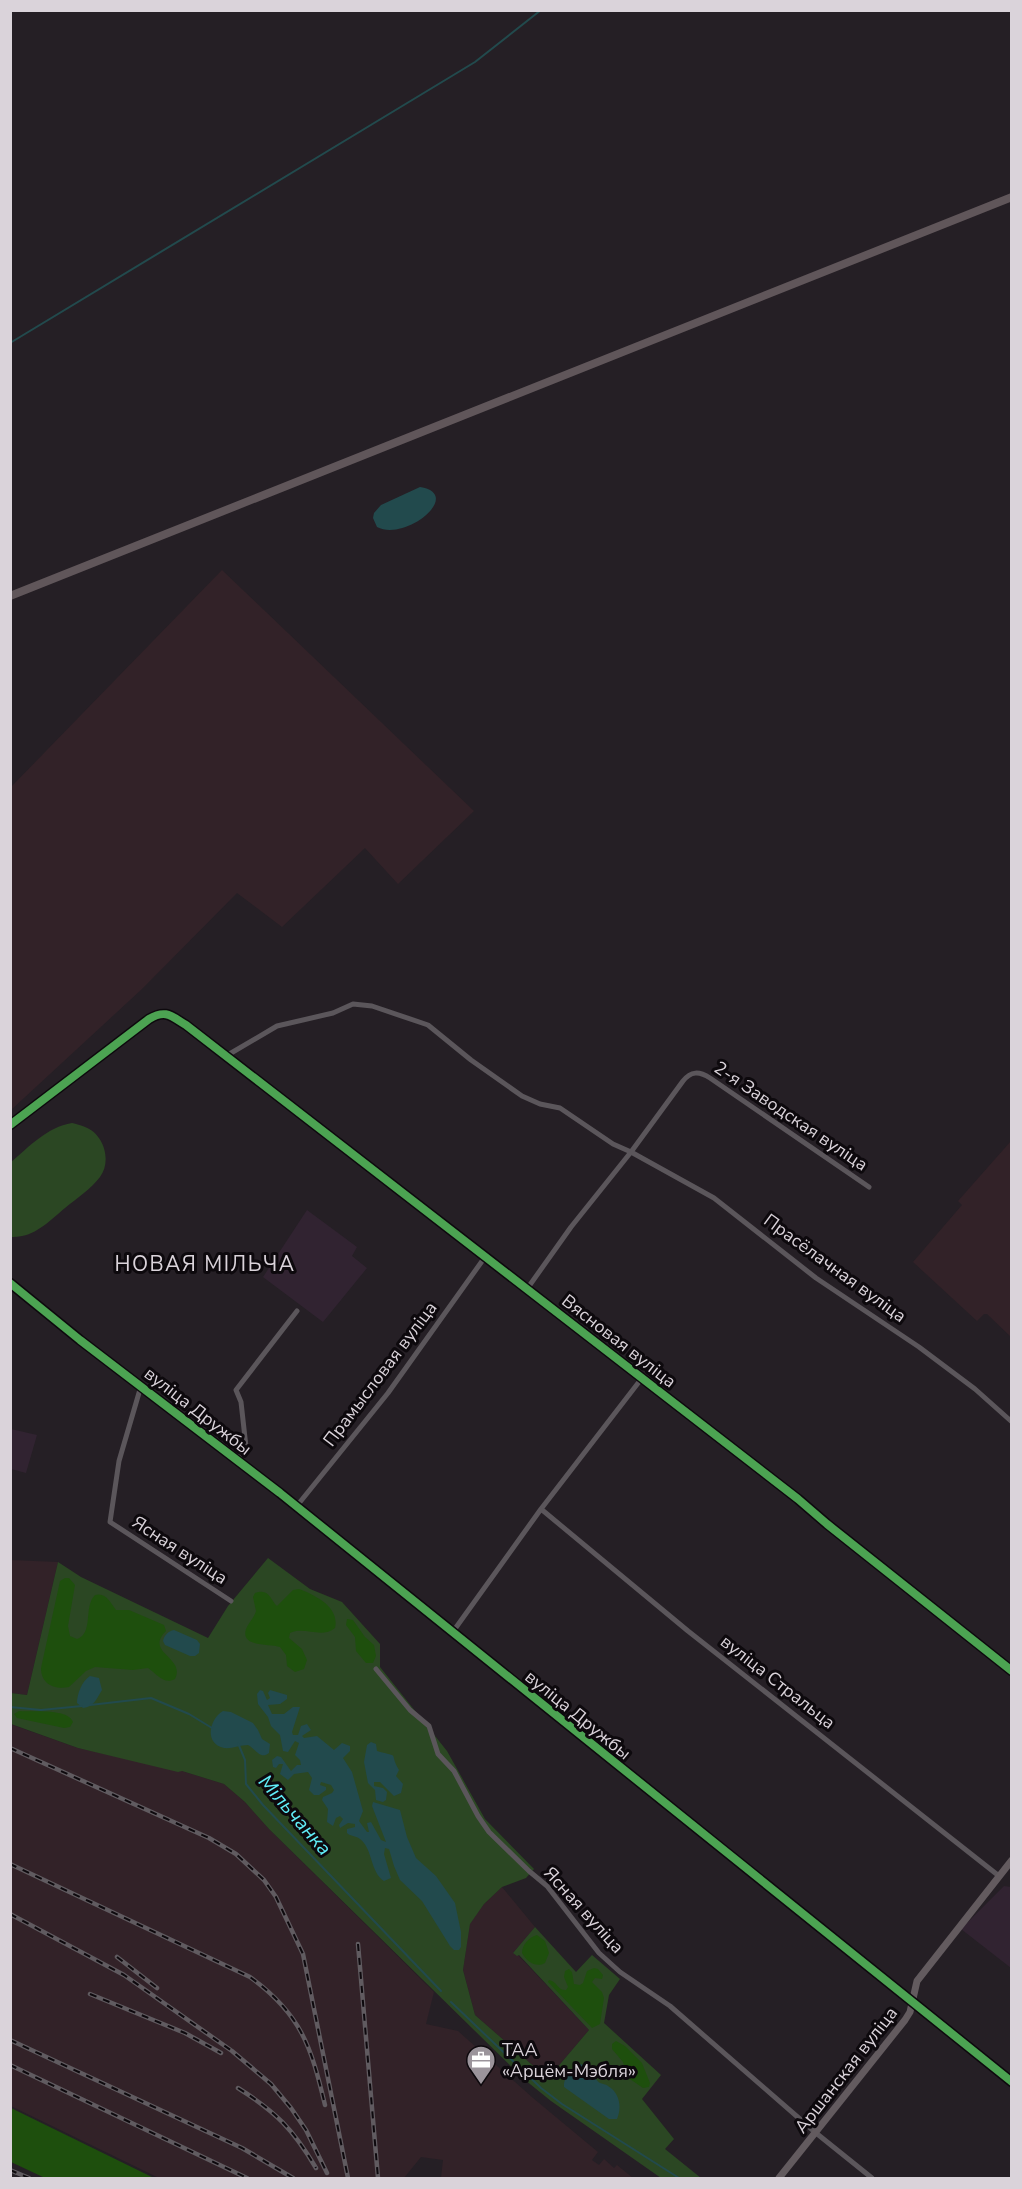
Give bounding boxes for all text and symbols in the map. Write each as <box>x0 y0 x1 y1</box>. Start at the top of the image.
street label: 2-я Заводская вуліца <box>709 1056 873 1176</box>
street label: Прасёлачная вуліца <box>759 1208 911 1328</box>
district label: НОВАЯ МІЛЬЧА <box>114 1250 296 1278</box>
street label: Вясновая вуліца <box>557 1289 681 1393</box>
street label: Прамысловая вуліца <box>318 1297 442 1451</box>
street label: вуліца Дружбы <box>139 1362 257 1460</box>
street label: Ясная вуліца <box>128 1510 232 1590</box>
street label: вуліца Стральца <box>716 1630 840 1734</box>
street label: вуліца Дружбы <box>520 1665 636 1765</box>
water label: Мільчанка <box>252 1769 338 1861</box>
street label: Ясная вуліца <box>539 1861 629 1959</box>
street label: Аршанская вуліца <box>789 2002 903 2138</box>
place label: ТАА «Арцём-Мэбля» <box>502 2038 636 2083</box>
office icon: ТАА «Арцём-Мэбля» <box>465 2044 497 2086</box>

